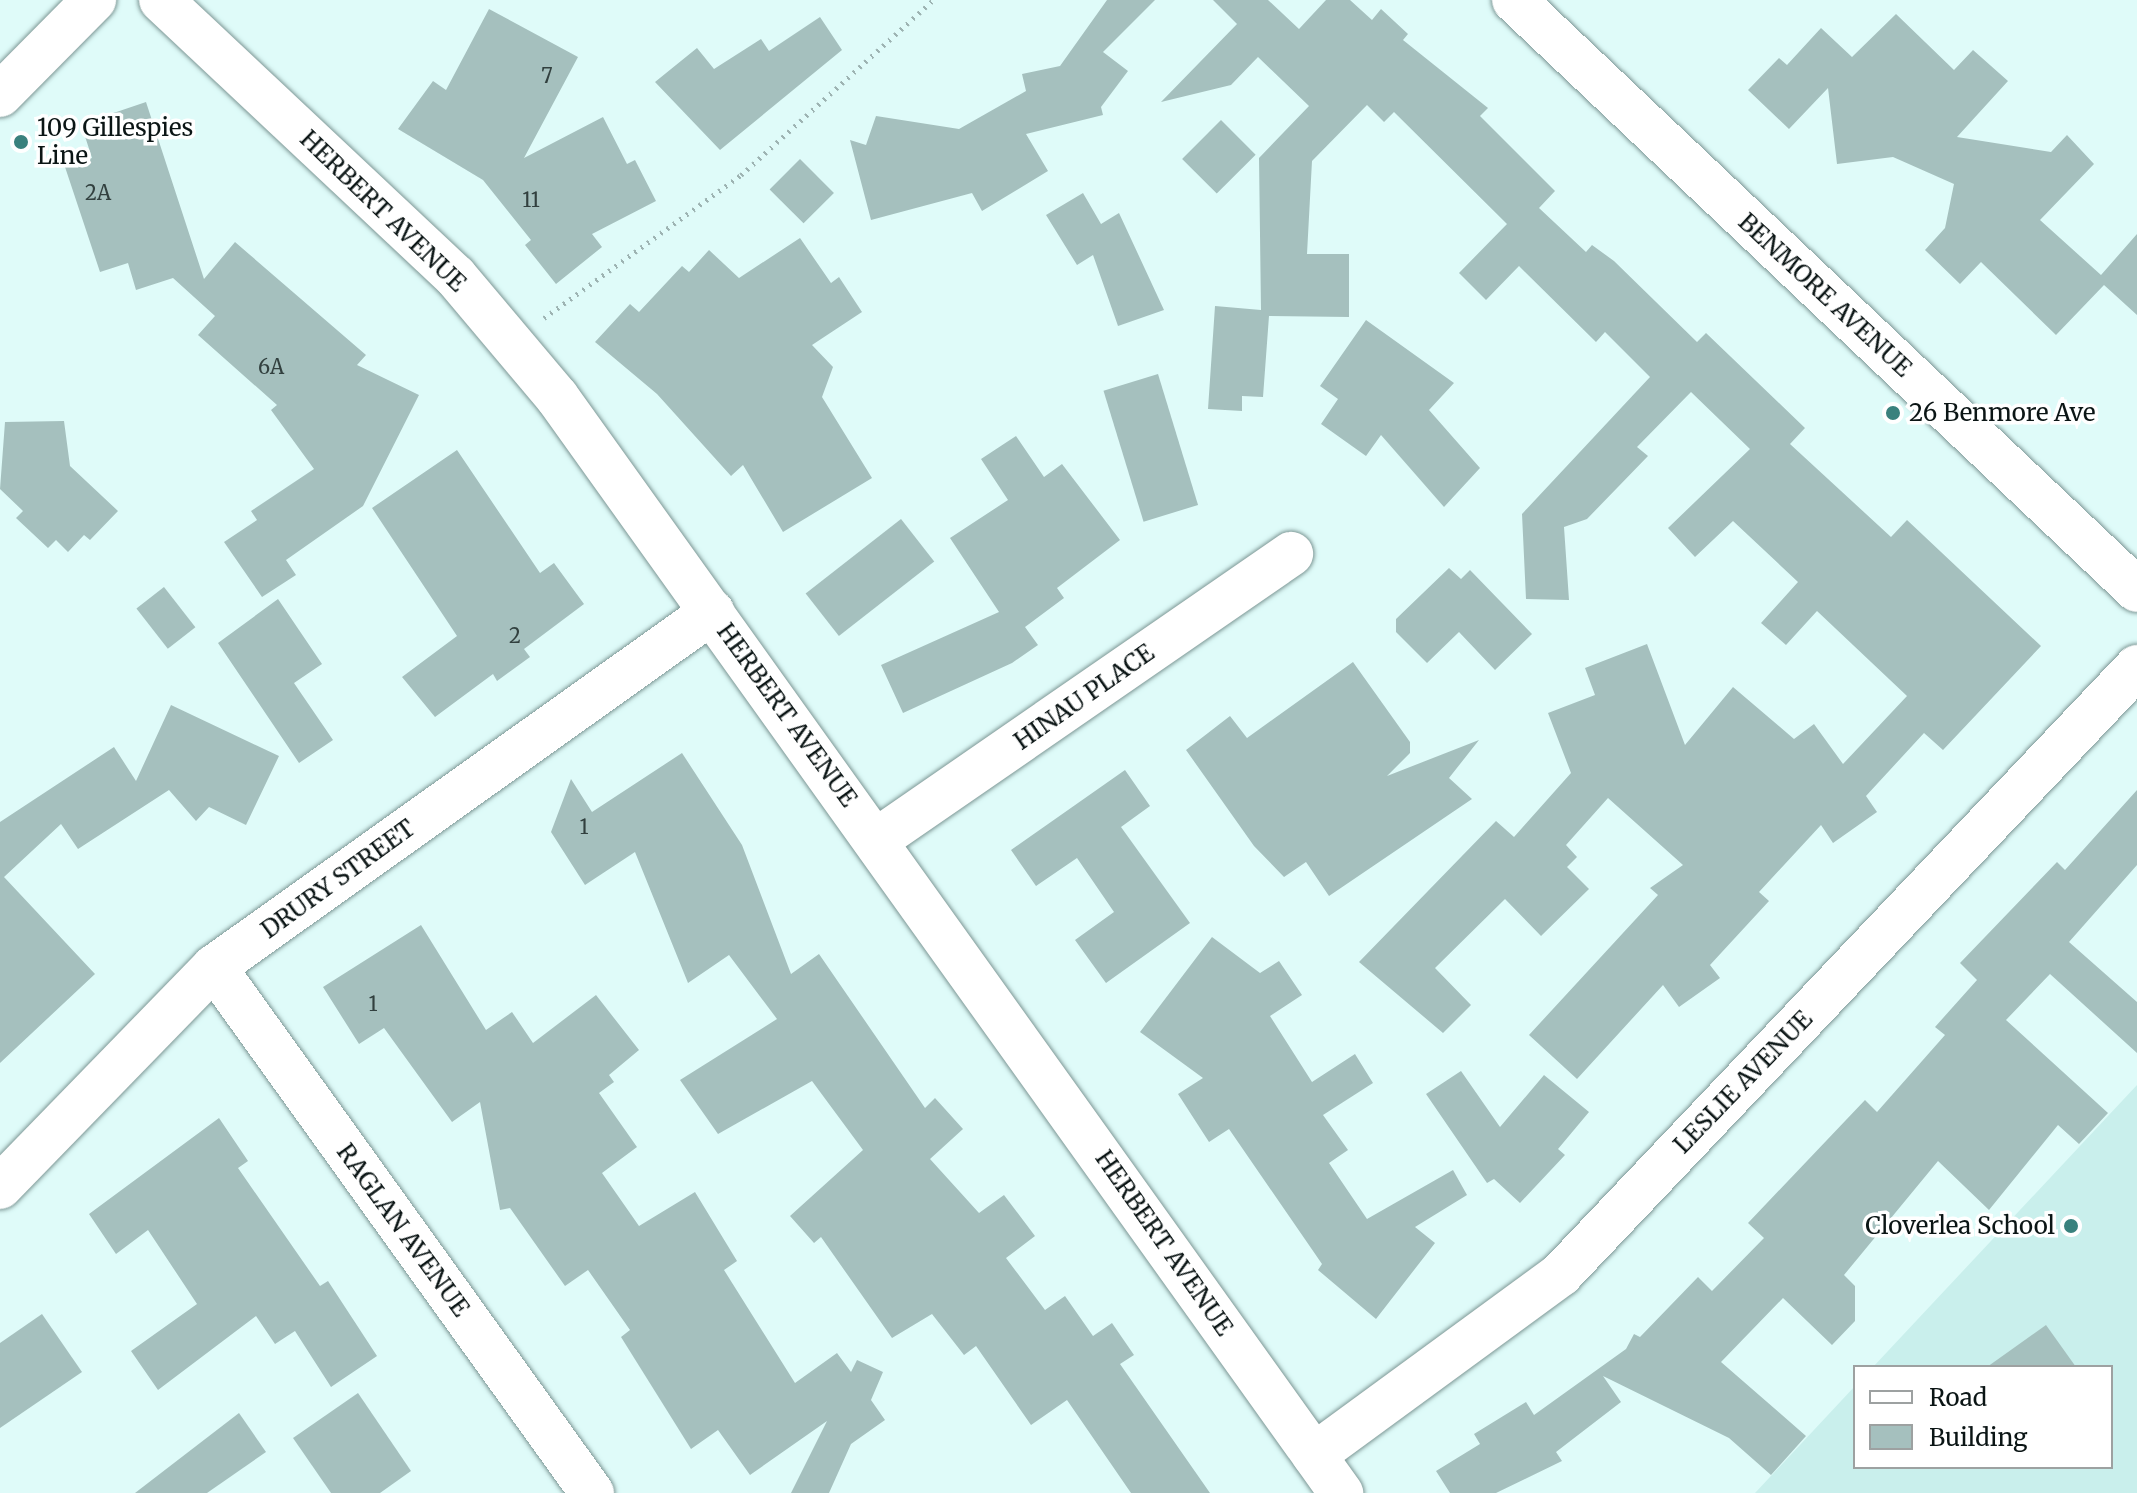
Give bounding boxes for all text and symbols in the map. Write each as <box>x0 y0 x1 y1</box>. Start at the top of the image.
house number: 7 <box>541 63 553 87</box>
place label: 109 Gillespies Line <box>37 114 193 170</box>
street label: HERBERT AVENUE <box>294 124 472 298</box>
marker: 109 Gillespies Line <box>12 133 30 151</box>
house number: 2A <box>85 180 111 204</box>
house number: 11 <box>522 187 540 211</box>
street label: BENMORE AVENUE <box>1733 207 1917 383</box>
house number: 6A <box>258 354 284 378</box>
place label: 26 Benmore Ave <box>1909 399 2095 427</box>
marker: 26 Benmore Ave <box>1884 404 1902 422</box>
street label: HERBERT AVENUE <box>711 618 863 812</box>
house number: 2 <box>509 623 521 647</box>
street label: HINAU PLACE <box>1009 638 1159 756</box>
street label: DRURY STREET <box>256 814 420 944</box>
house number: 1 <box>579 814 589 838</box>
house number: 1 <box>368 991 378 1015</box>
street label: LESLIE AVENUE <box>1668 1005 1818 1159</box>
street label: RAGLAN AVENUE <box>331 1138 475 1322</box>
street label: HERBERT AVENUE <box>1089 1145 1239 1341</box>
place label: Cloverlea School <box>1865 1212 2055 1240</box>
marker: Cloverlea School <box>2062 1217 2080 1235</box>
legend <box>1853 1365 2113 1469</box>
text: Road <box>1929 1382 1987 1413</box>
text: Building <box>1929 1422 2028 1453</box>

